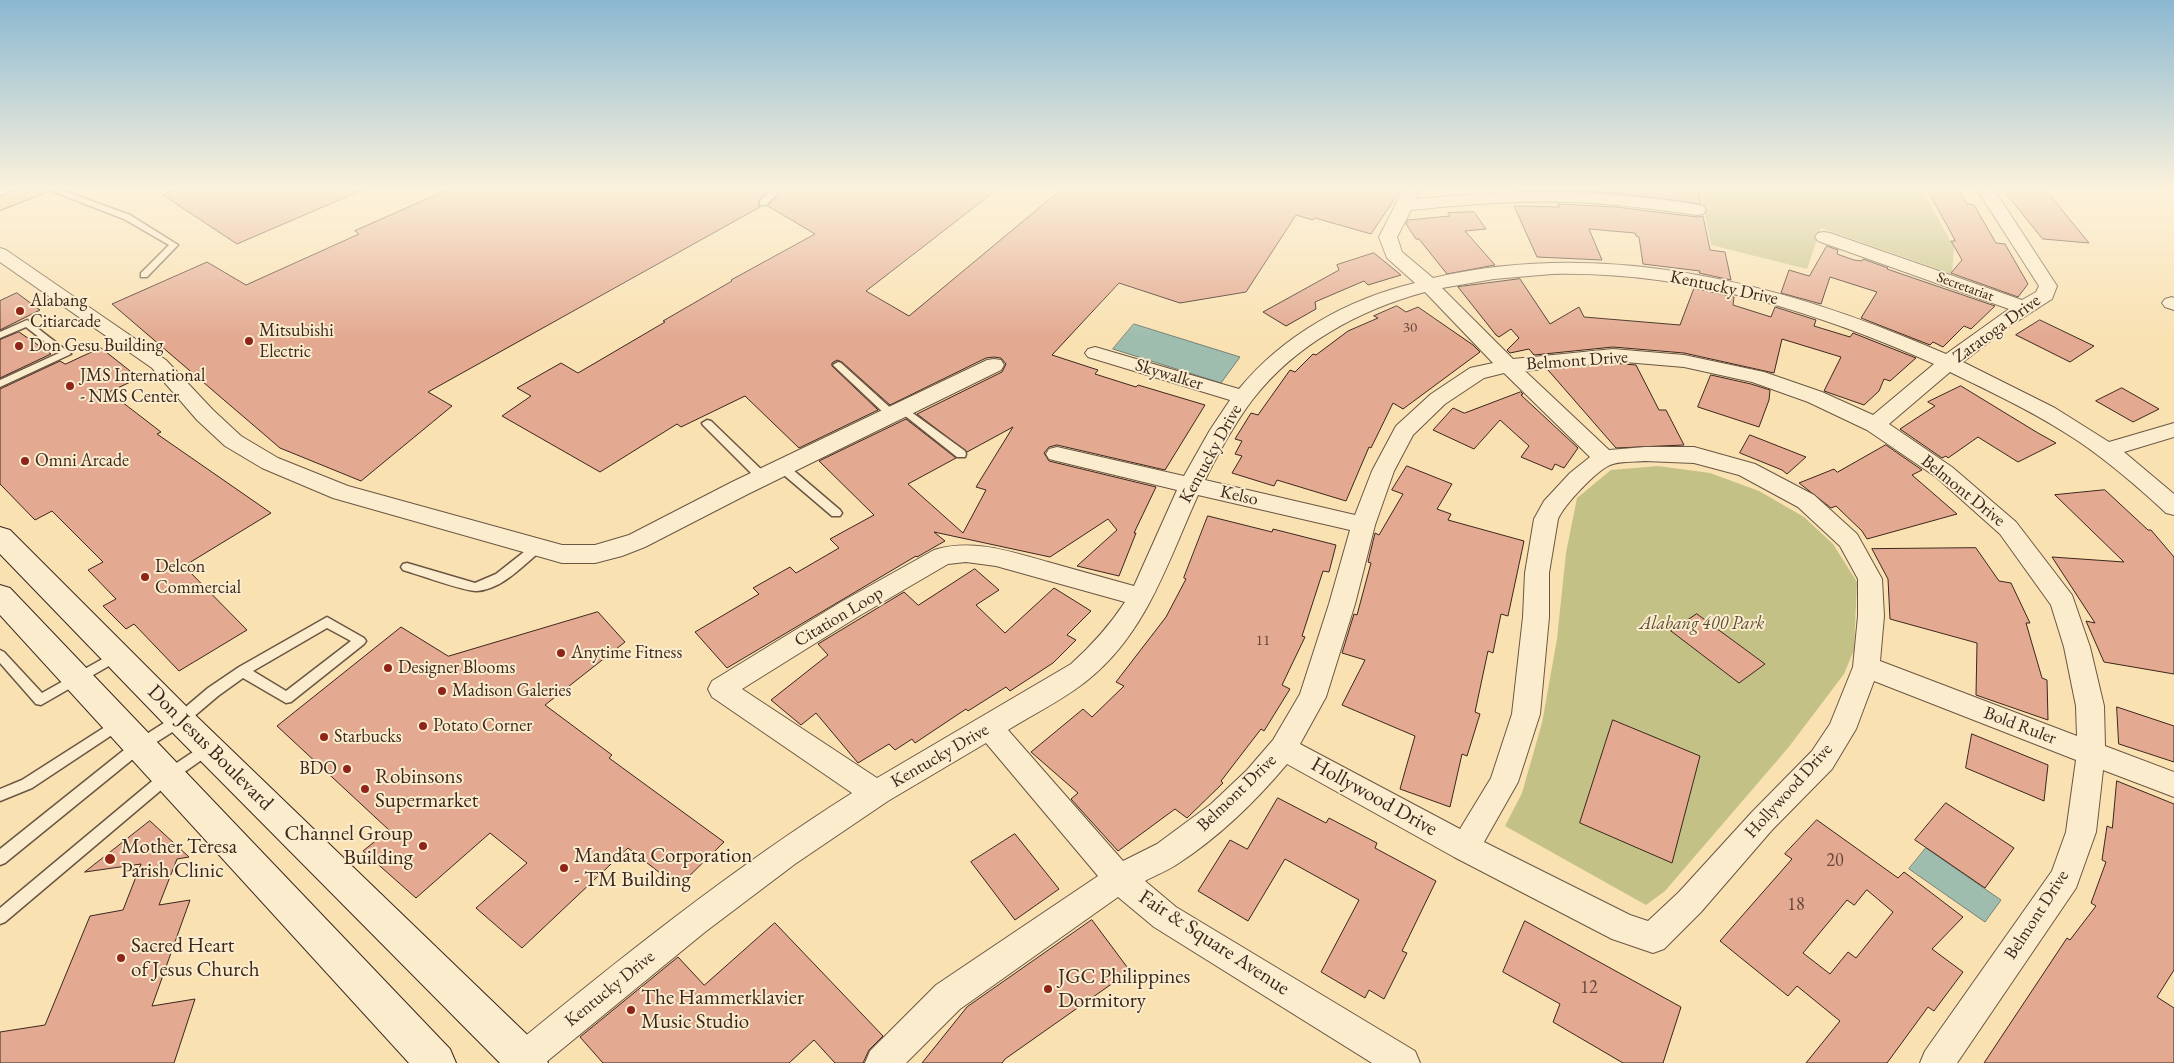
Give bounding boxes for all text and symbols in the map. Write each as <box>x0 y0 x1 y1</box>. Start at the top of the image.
street label: Kentucky Drive <box>1668 266 1780 310</box>
street label: Secretariat <box>1934 268 1996 306</box>
place label: Alabang Citiarcade <box>30 290 101 332</box>
street label: Zaratoga Drive <box>1949 290 2045 368</box>
marker: Alabang Citiarcade <box>14 305 26 317</box>
house number: 30 <box>1403 319 1417 337</box>
place label: Mitsubishi Electric <box>259 320 334 362</box>
place label: Don Gesu Building <box>29 335 163 357</box>
marker: Mitsubishi Electric <box>243 335 255 347</box>
marker: Don Gesu Building <box>13 340 25 352</box>
street label: Belmont Drive <box>1525 347 1629 375</box>
street label: Skywalker <box>1132 354 1206 396</box>
place label: JMS International - NMS Center <box>80 365 205 408</box>
marker: JMS International - NMS Center <box>64 380 76 392</box>
street label: Kentucky Drive <box>1175 401 1247 507</box>
place label: Omni Arcade <box>35 450 129 472</box>
street label: Belmont Drive <box>1917 451 2009 531</box>
marker: Omni Arcade <box>19 455 31 467</box>
street label: Kelso <box>1218 481 1260 511</box>
place label: Delcon Commercial <box>155 556 241 598</box>
marker: Delcon Commercial <box>139 571 151 583</box>
street label: Citation Loop <box>791 582 887 652</box>
park label: Alabang 400 Park <box>1640 613 1764 635</box>
house number: 11 <box>1256 632 1270 650</box>
place label: Anytime Fitness <box>571 642 682 664</box>
marker: Anytime Fitness <box>555 647 567 659</box>
place label: Designer Blooms <box>398 657 515 679</box>
marker: Designer Blooms <box>382 662 394 674</box>
street label: Don Jesus Boulevard <box>142 680 278 816</box>
place label: Madison Galeries <box>452 680 571 702</box>
marker: Madison Galeries <box>436 685 448 697</box>
street label: Bold Ruler <box>1981 702 2059 750</box>
place label: Potato Corner <box>433 715 532 737</box>
street label: Kentucky Drive <box>887 719 993 793</box>
marker: Potato Corner <box>417 720 429 732</box>
place label: Starbucks <box>334 726 402 748</box>
marker: Starbucks <box>318 731 330 743</box>
street label: Hollywood Drive <box>1741 739 1837 843</box>
street label: Belmont Drive <box>1193 750 1281 836</box>
street label: Hollywood Drive <box>1306 752 1442 842</box>
place label: BDO <box>299 758 337 780</box>
marker: BDO <box>341 763 353 775</box>
place label: Robinsons Supermarket <box>375 764 478 814</box>
marker: Robinsons Supermarket <box>359 783 371 795</box>
place label: Channel Group Building <box>285 821 413 871</box>
place label: Mother Teresa Parish Clinic <box>121 834 237 884</box>
marker: Channel Group Building <box>417 840 429 852</box>
place label: Mandata Corporation - TM Building <box>574 843 752 893</box>
house number: 20 <box>1826 850 1844 872</box>
marker: Mother Teresa Parish Clinic <box>103 852 117 866</box>
marker: Mandata Corporation - TM Building <box>558 862 570 874</box>
street label: Belmont Drive <box>2000 866 2074 964</box>
street label: Fair & Square Avenue <box>1134 885 1294 1001</box>
house number: 18 <box>1787 894 1805 916</box>
place label: Sacred Heart of Jesus Church <box>131 933 260 983</box>
street label: Kentucky Drive <box>561 946 659 1032</box>
marker: Sacred Heart of Jesus Church <box>115 952 127 964</box>
place label: JGC Philippines Dormitory <box>1058 964 1190 1014</box>
house number: 12 <box>1580 977 1598 999</box>
marker: JGC Philippines Dormitory <box>1042 983 1054 995</box>
place label: The Hammerklavier Music Studio <box>641 985 804 1035</box>
marker: The Hammerklavier Music Studio <box>625 1004 637 1016</box>

